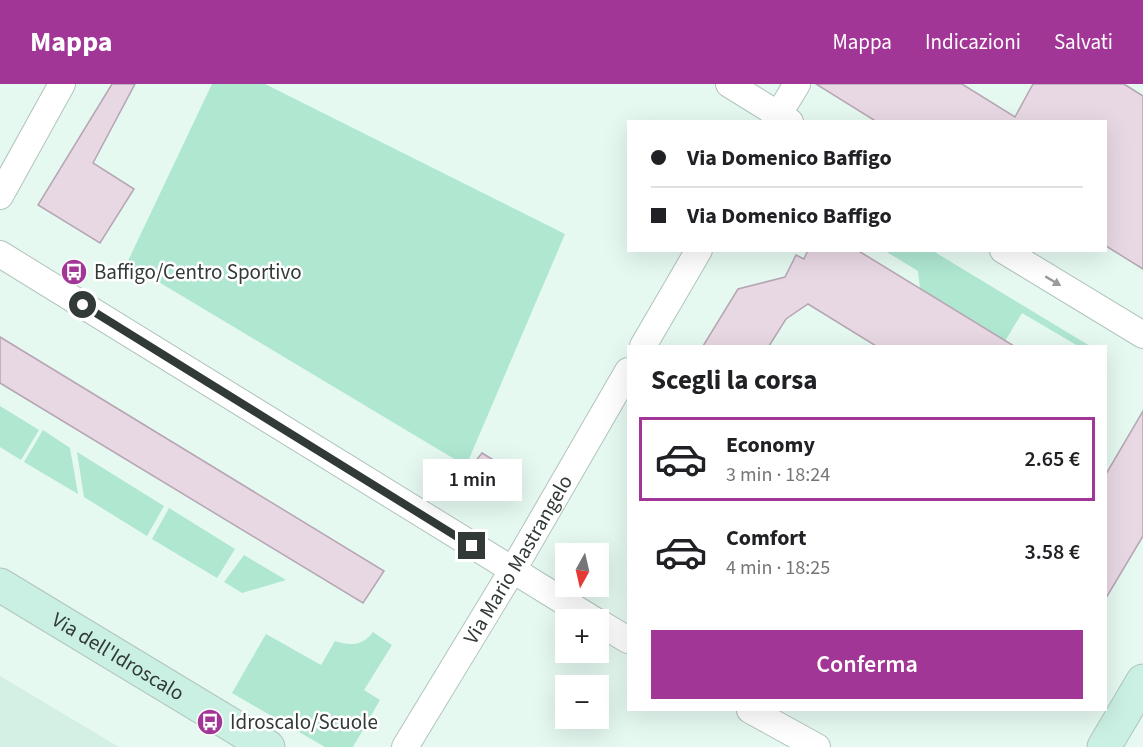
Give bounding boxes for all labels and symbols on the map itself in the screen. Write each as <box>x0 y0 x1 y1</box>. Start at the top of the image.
bus stop icon: Baffigo/Centro Sportivo <box>59 257 89 287</box>
place label: Baffigo/Centro Sportivo <box>94 257 302 287</box>
one-way arrow <box>1045 275 1061 286</box>
route start <box>69 291 96 318</box>
callout: 1 min <box>422 459 522 501</box>
street label: Via Mario Mastrangelo <box>456 469 580 650</box>
route end <box>458 532 485 559</box>
north arrow <box>555 543 609 597</box>
street label: Via dell'Idroscalo <box>46 605 190 708</box>
bus stop icon: Idroscalo/Scuole <box>195 707 225 737</box>
place label: Idroscalo/Scuole <box>230 707 378 737</box>

